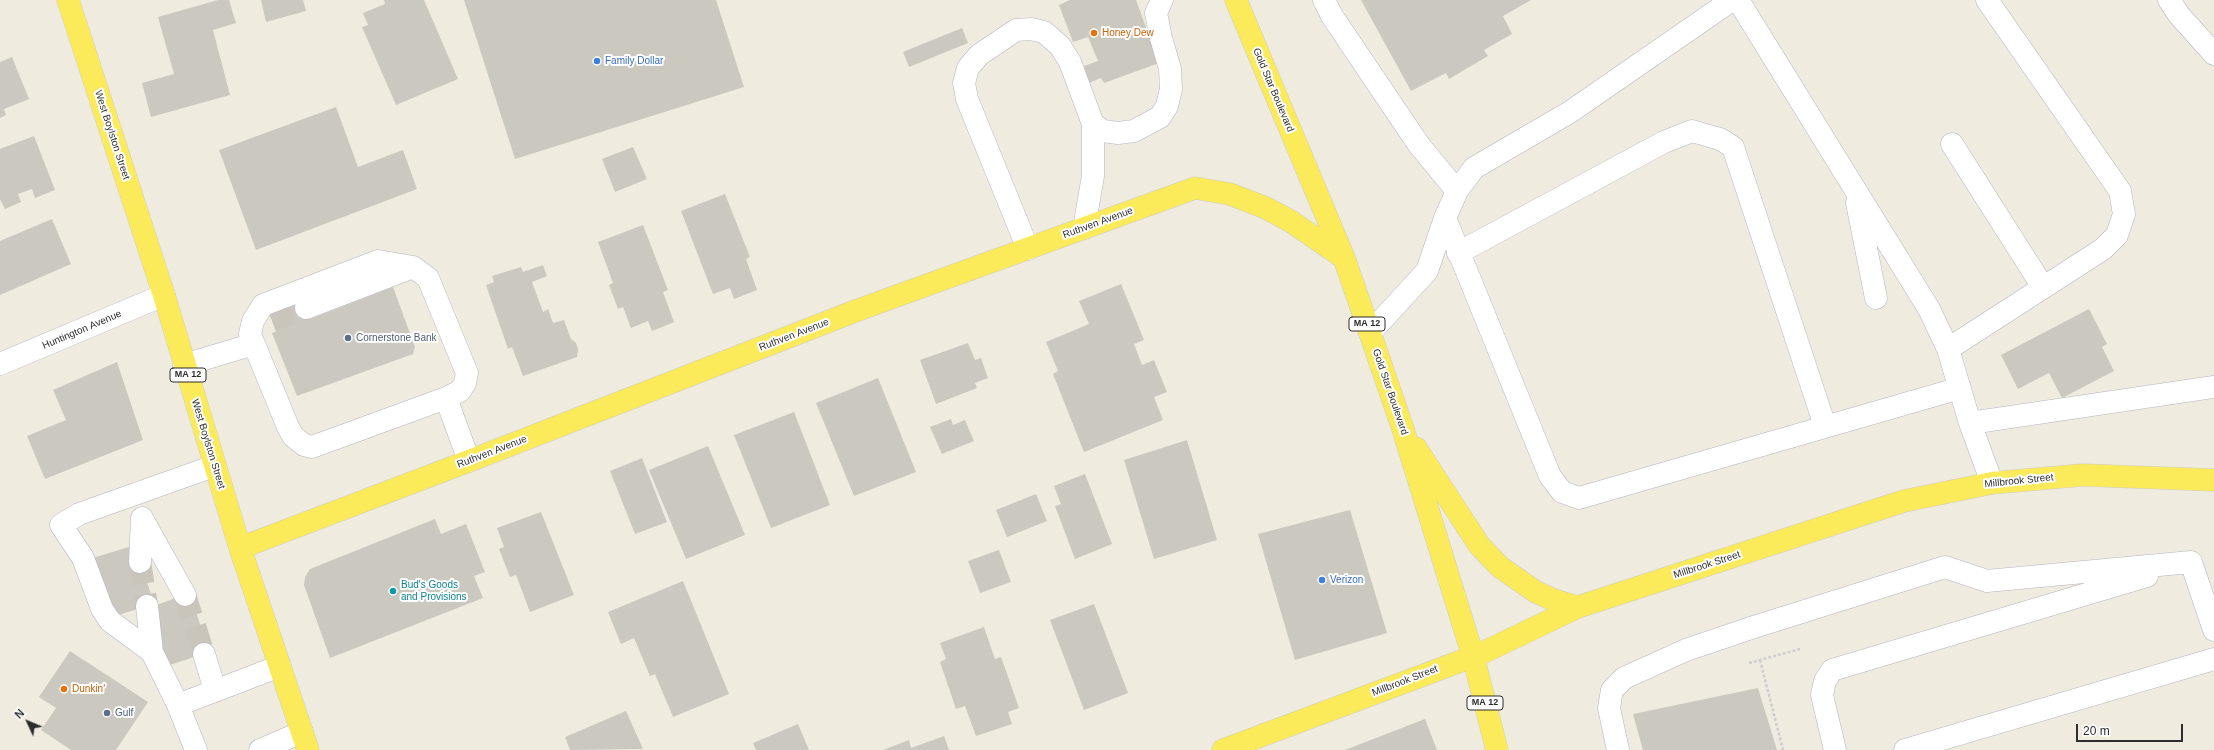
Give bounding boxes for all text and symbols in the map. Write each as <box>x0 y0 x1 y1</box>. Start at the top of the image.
place label: Honey Dew <box>1102 27 1154 39</box>
marker: Honey Dew <box>1089 28 1099 38</box>
street label: Gold Star Boulevard <box>1250 46 1296 134</box>
place label: Family Dollar <box>605 55 663 67</box>
marker: Family Dollar <box>592 56 602 66</box>
street label: West Boylston Street <box>92 89 132 181</box>
street label: Ruthven Avenue <box>1061 205 1135 241</box>
street label: Huntington Avenue <box>41 308 123 352</box>
street label: Ruthven Avenue <box>757 316 831 354</box>
road number: MA 12 <box>1349 317 1385 331</box>
place label: Cornerstone Bank <box>356 332 437 344</box>
marker: Cornerstone Bank <box>343 333 353 343</box>
street label: Gold Star Boulevard <box>1370 347 1410 437</box>
road number: MA 12 <box>170 368 206 382</box>
street label: West Boylston Street <box>189 398 227 490</box>
street label: Ruthven Avenue <box>455 433 529 471</box>
street label: Millbrook Street <box>1984 471 2054 491</box>
street label: Millbrook Street <box>1672 549 1742 581</box>
place label: Verizon <box>1330 574 1363 586</box>
marker: Verizon <box>1317 575 1327 585</box>
place label: Bud's Goods and Provisions <box>401 579 467 602</box>
marker: Bud's Goods and Provisions <box>388 586 398 596</box>
street label: Millbrook Street <box>1370 663 1440 699</box>
place label: Dunkin' <box>72 683 105 695</box>
marker: Dunkin' <box>59 684 69 694</box>
road number: MA 12 <box>1467 696 1503 710</box>
north arrow <box>8 702 48 742</box>
text: N <box>12 707 26 721</box>
place label: Gulf <box>115 707 133 719</box>
marker: Gulf <box>102 708 112 718</box>
scale bar <box>2078 716 2185 742</box>
text: 20 m <box>2083 724 2110 738</box>

